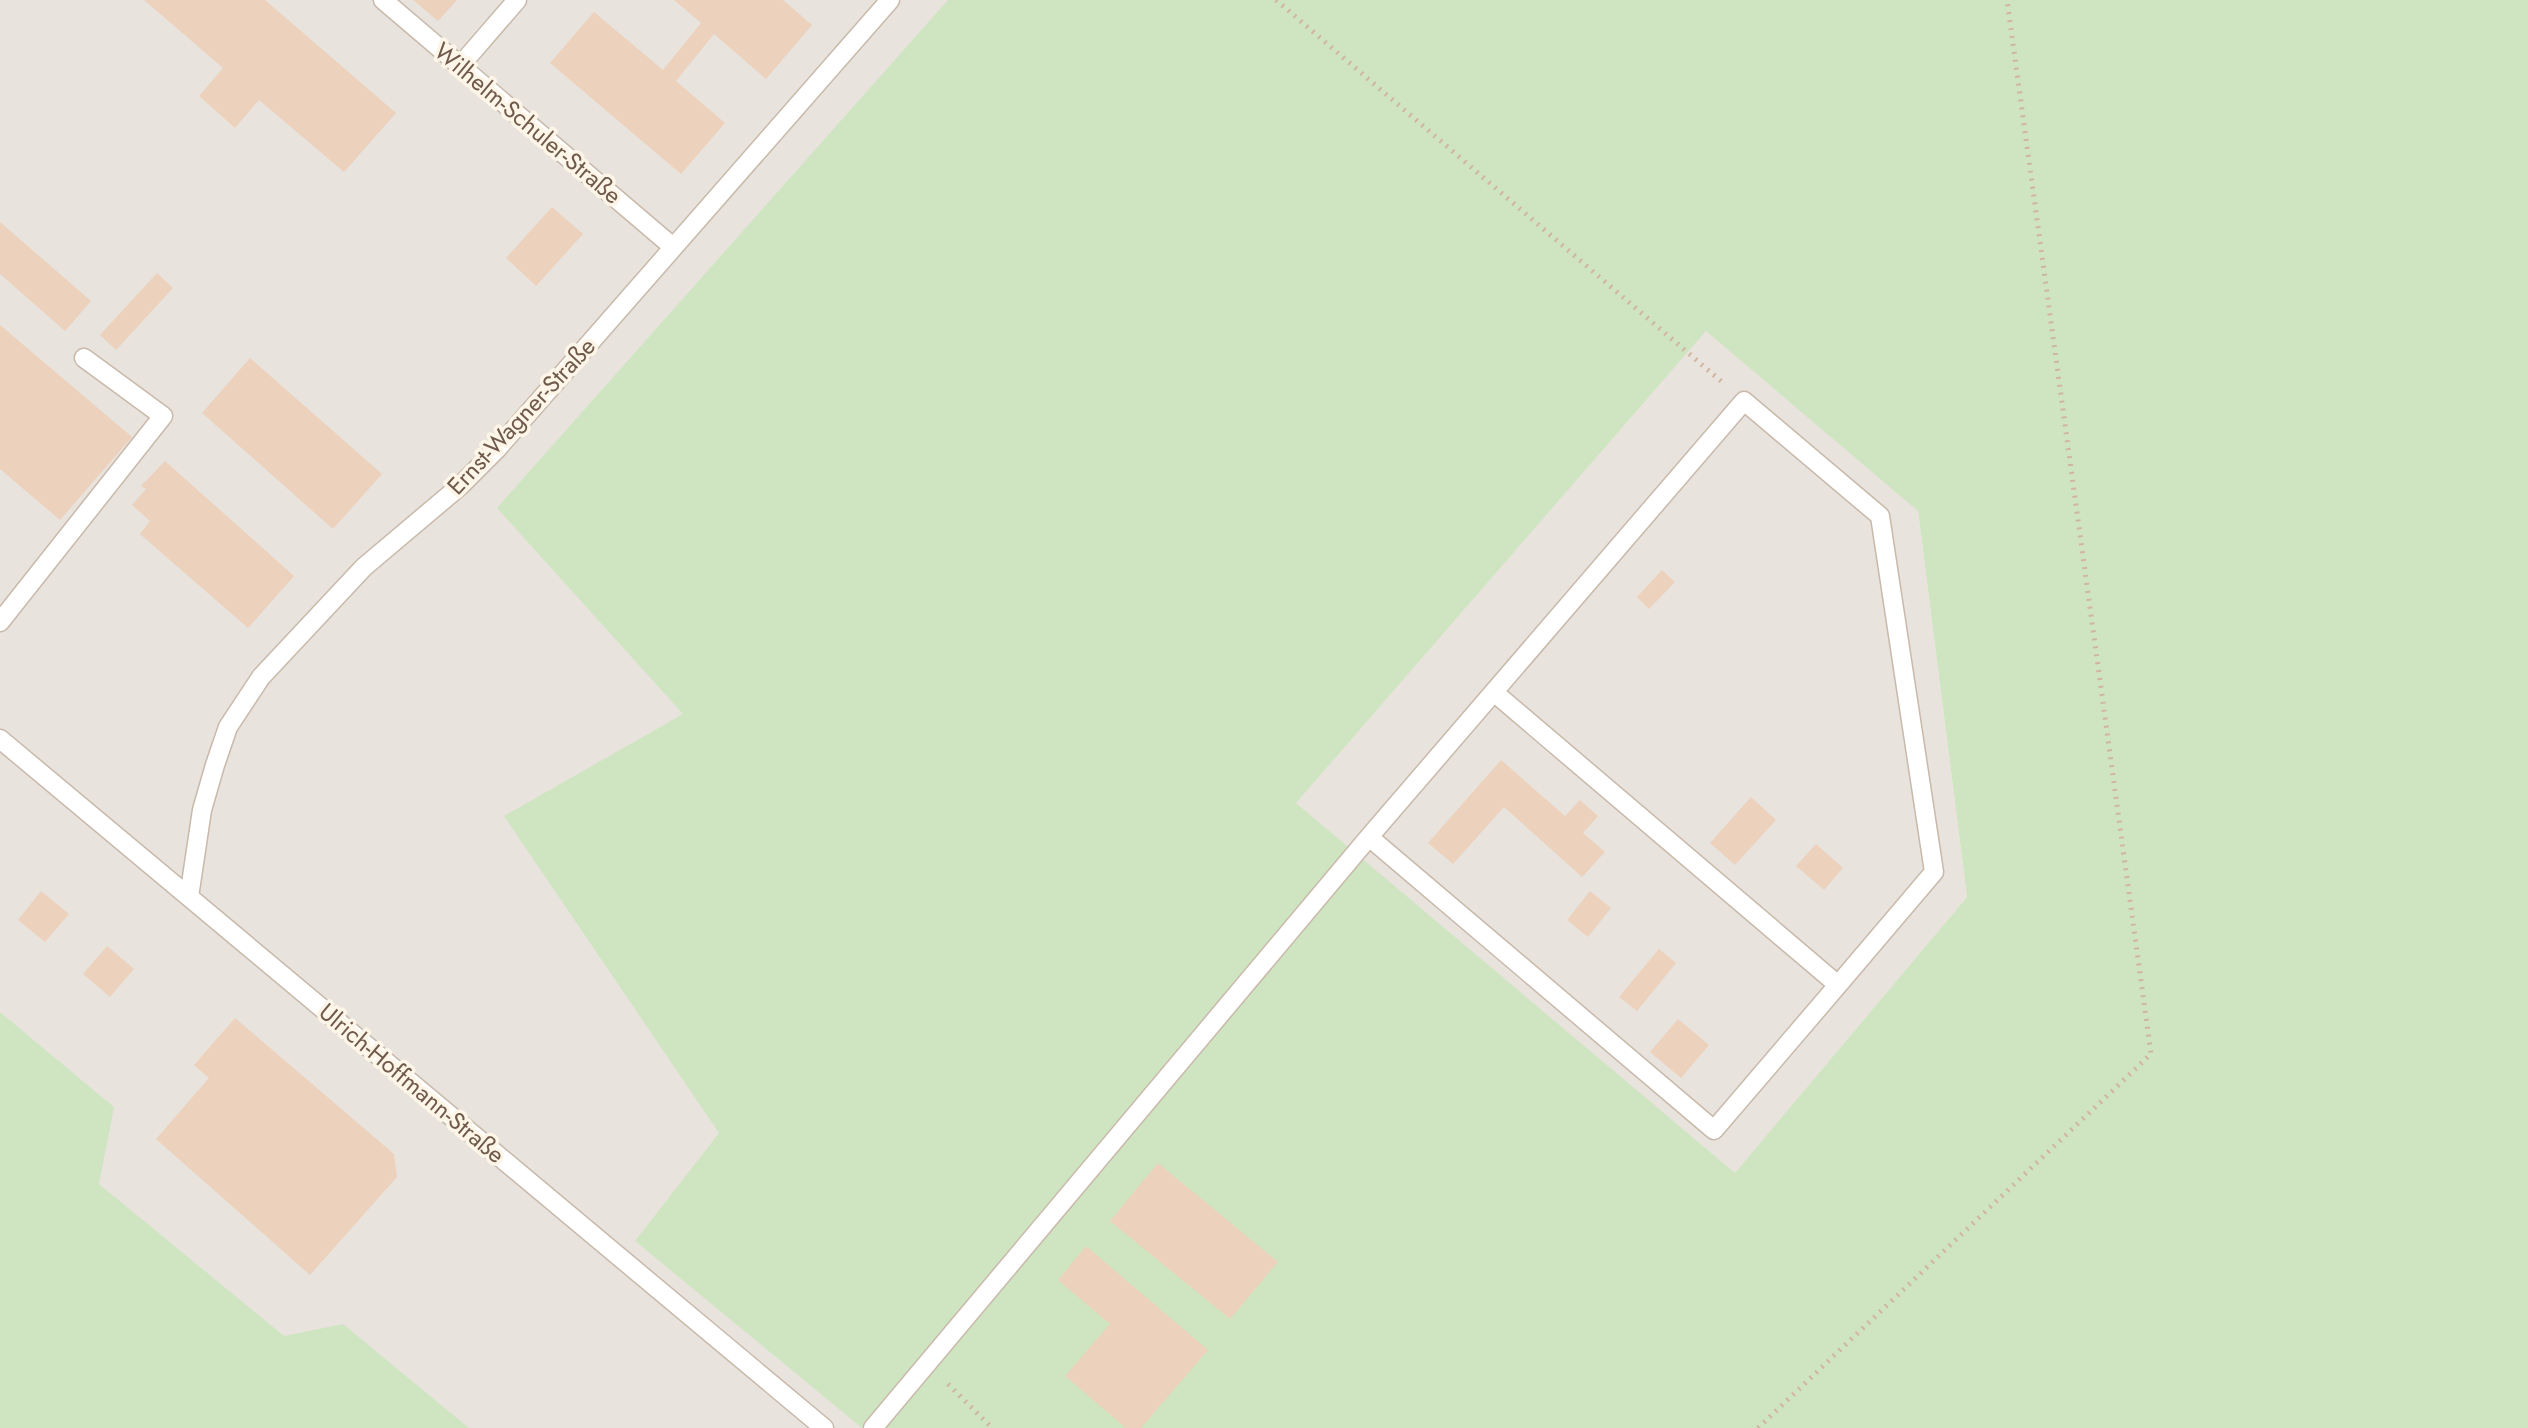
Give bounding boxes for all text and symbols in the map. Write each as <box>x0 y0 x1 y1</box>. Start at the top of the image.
street label: Wilhelm-Schuler-Straße <box>427 34 629 212</box>
street label: Ernst-Wagner-Straße <box>439 329 603 503</box>
street label: Ulrich-Hoffmann-Straße <box>311 995 513 1171</box>

